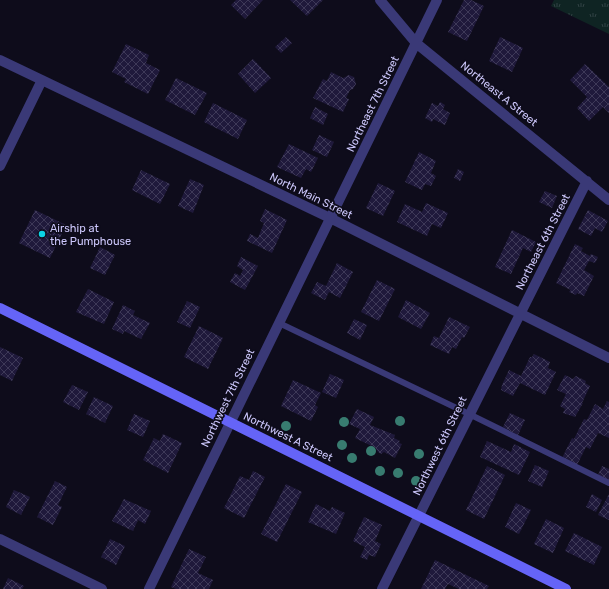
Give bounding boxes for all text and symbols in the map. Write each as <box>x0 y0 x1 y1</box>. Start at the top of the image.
street label: Northeast 7th Street <box>344 53 402 154</box>
street label: Northeast A Street <box>458 59 541 129</box>
street label: North Main Street <box>267 170 355 222</box>
street label: Northeast 6th Street <box>513 191 573 292</box>
place label: Airship at the Pumphouse <box>50 222 131 248</box>
marker: Airship at the Pumphouse <box>37 229 47 239</box>
street label: Northwest 7th Street <box>199 346 258 449</box>
street label: Northwest 6th Street <box>410 394 470 498</box>
street label: Northwest A Street <box>241 410 335 465</box>

